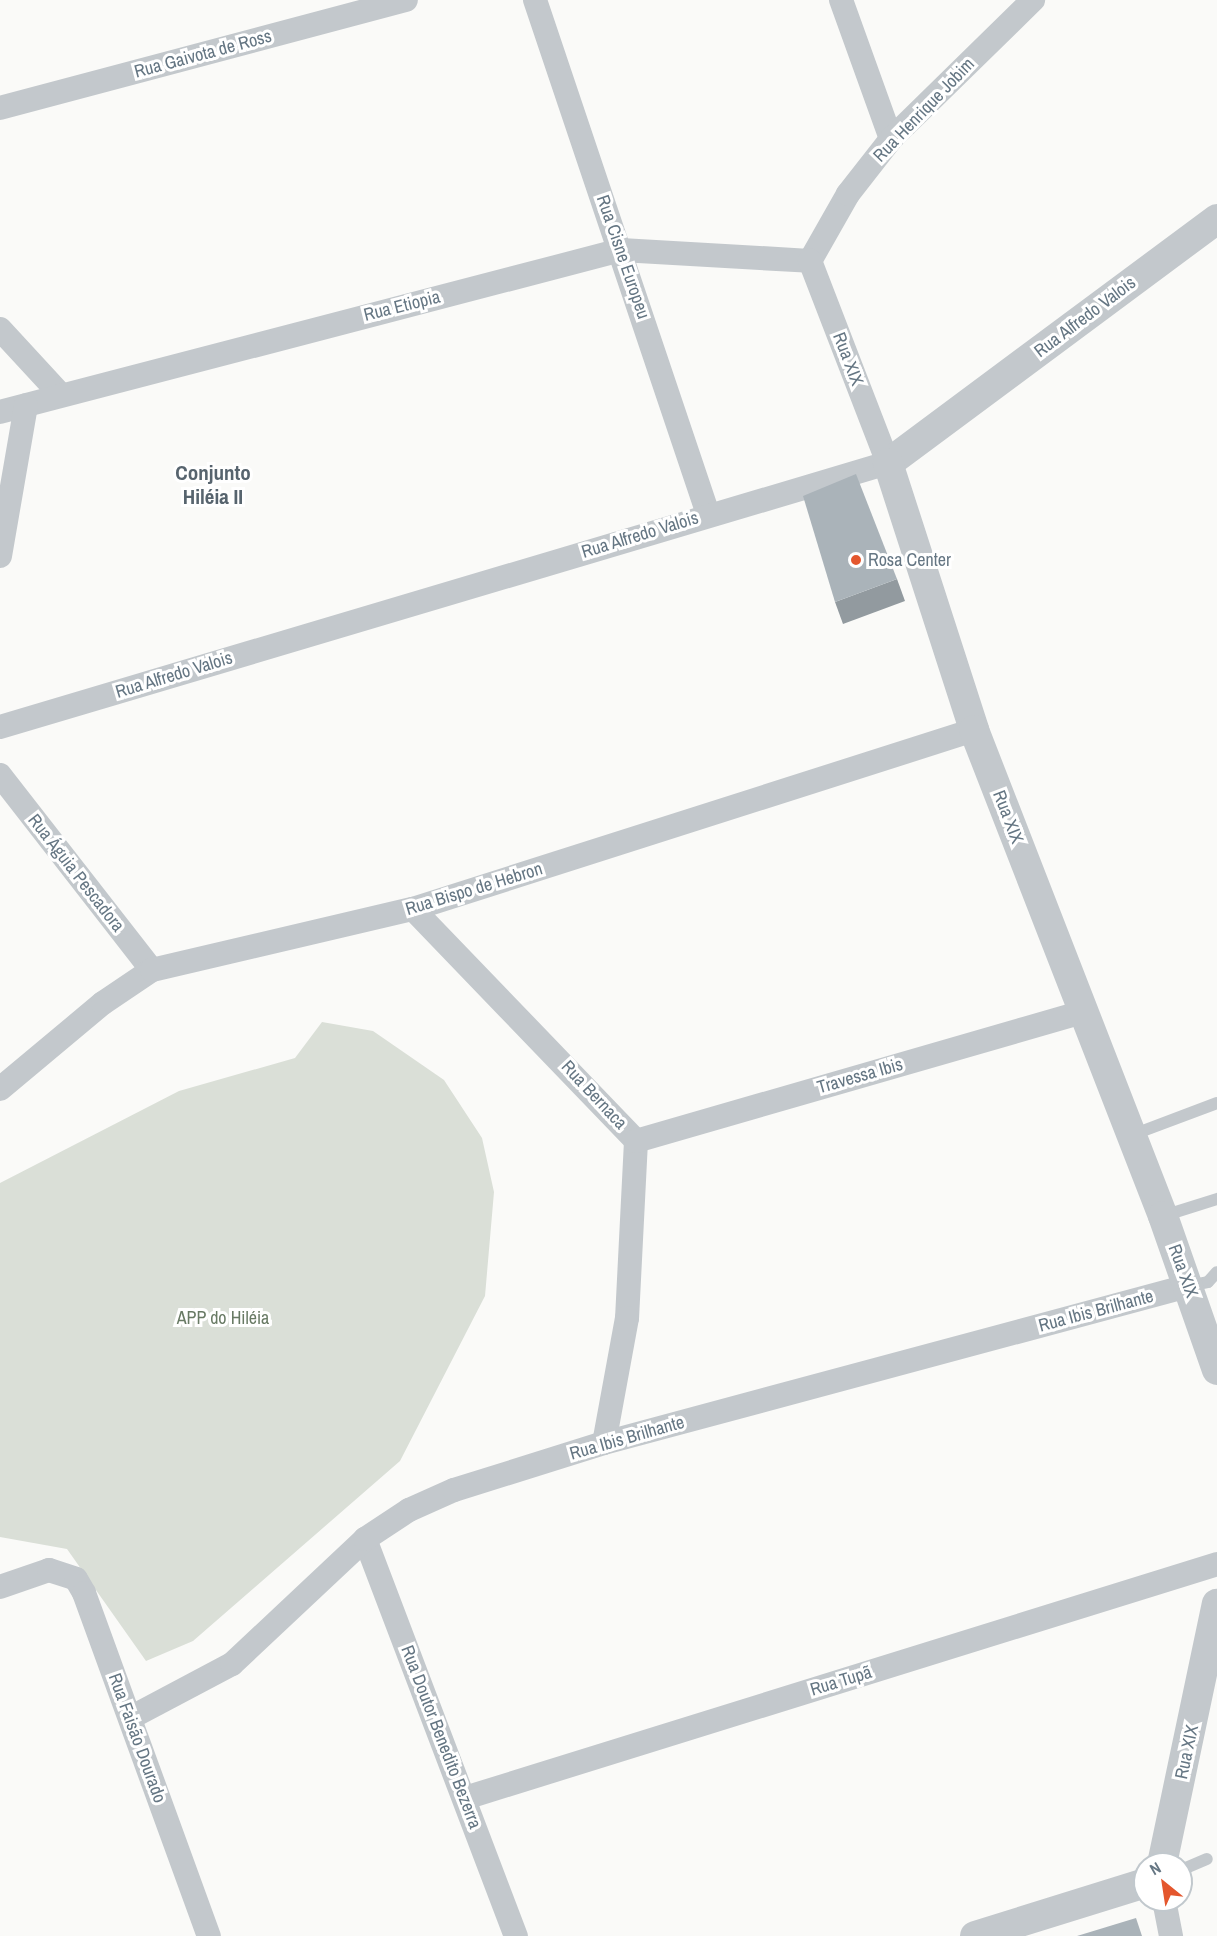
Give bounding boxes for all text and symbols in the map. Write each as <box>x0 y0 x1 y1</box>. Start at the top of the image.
street label: Rua Gaivota de Ross <box>132 25 274 83</box>
street label: Rua Henrique Jobim <box>869 54 979 166</box>
street label: Rua Cisne Europeu <box>592 192 654 322</box>
street label: Rua Alfredo Valois <box>1030 272 1140 362</box>
street label: Rua Etiopia <box>362 286 442 326</box>
street label: Rua XIX <box>828 329 868 389</box>
district label: Conjunto Hiléia II <box>175 460 251 510</box>
street label: Rua Alfredo Valois <box>579 507 701 563</box>
place label: Rosa Center <box>868 549 951 571</box>
marker: Rosa Center <box>849 553 863 567</box>
street label: Rua Alfredo Valois <box>113 647 235 703</box>
street label: Rua XIX <box>988 787 1028 847</box>
street label: Rua Águia Pescadora <box>23 809 129 937</box>
street label: Rua Bispo de Hebron <box>403 858 545 920</box>
street label: Travessa Ibis <box>815 1053 905 1099</box>
street label: Rua Bernaca <box>557 1056 631 1134</box>
street label: Rua XIX <box>1163 1241 1203 1301</box>
street label: Rua Ibis Brilhante <box>1036 1285 1156 1337</box>
park label: APP do Hiléia <box>177 1307 269 1329</box>
street label: Rua Ibis Brilhante <box>567 1411 687 1465</box>
street label: Rua Doutor Benedito Bezerra <box>396 1642 486 1832</box>
street label: Rua Tupã <box>807 1661 875 1701</box>
street label: Rua Faisão Dourado <box>104 1670 170 1806</box>
street label: Rua XIX <box>1171 1723 1203 1781</box>
north arrow <box>1133 1852 1193 1912</box>
text: N <box>1145 1856 1165 1880</box>

